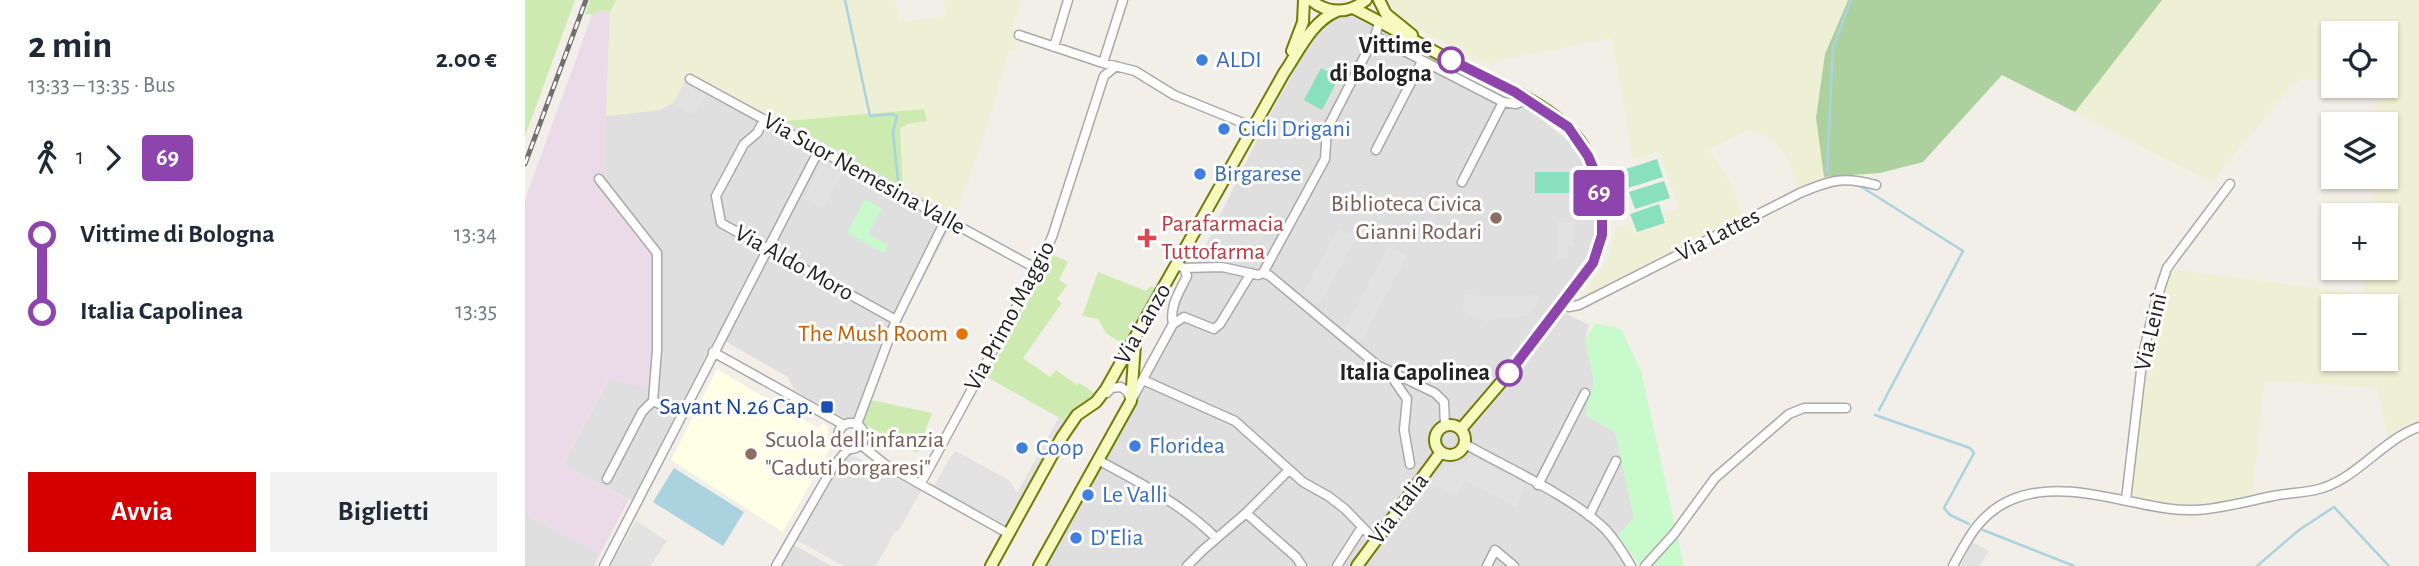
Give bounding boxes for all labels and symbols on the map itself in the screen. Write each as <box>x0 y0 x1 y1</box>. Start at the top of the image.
place label: Vittime di Bologna <box>1329 34 1432 86</box>
marker: Vittime di Bologna <box>1438 47 1464 73</box>
place label: ALDI <box>1216 48 1262 72</box>
marker: ALDI <box>1194 52 1210 68</box>
street label: Via Suor Nemesina Valle <box>759 109 969 239</box>
place label: Cicli Drigani <box>1238 117 1351 141</box>
marker: Cicli Drigani <box>1216 121 1232 137</box>
place label: Birgarese <box>1214 162 1301 186</box>
marker: Birgarese <box>1192 166 1208 182</box>
line badge: 69 <box>1567 170 1631 216</box>
place label: Biblioteca Civica Gianni Rodari <box>1331 192 1482 244</box>
street label: Via Lattes <box>1672 204 1764 266</box>
marker: Biblioteca Civica Gianni Rodari <box>1488 210 1504 226</box>
place label: Parafarmacia Tuttofarma <box>1161 212 1284 264</box>
street label: Via Aldo Moro <box>731 221 857 305</box>
marker: Parafarmacia Tuttofarma <box>1139 230 1155 246</box>
street label: Via Primo Maggio <box>960 237 1060 395</box>
street label: Via Lanzo <box>1110 279 1176 369</box>
street label: Via Leinì <box>2130 291 2172 373</box>
place label: The Mush Room <box>798 322 948 346</box>
marker: The Mush Room <box>954 326 970 342</box>
marker: Italia Capolinea <box>1496 360 1522 386</box>
place label: Italia Capolinea <box>1339 361 1490 385</box>
place label: Savant N.26 Cap. <box>659 395 813 419</box>
marker: Savant N.26 Cap. <box>819 399 835 415</box>
place label: Scuola dell'infanzia "Caduti borgaresi" <box>765 428 944 480</box>
place label: Floridea <box>1149 434 1225 458</box>
place label: Coop <box>1036 436 1084 460</box>
marker: Floridea <box>1127 438 1143 454</box>
marker: Coop <box>1014 440 1030 456</box>
marker: Scuola dell'infanzia "Caduti borgaresi" <box>743 446 759 462</box>
street label: Via Italia <box>1365 469 1433 549</box>
place label: Le Valli <box>1102 483 1168 507</box>
marker: Le Valli <box>1080 487 1096 503</box>
place label: D'Elia <box>1090 526 1144 550</box>
marker: D'Elia <box>1068 530 1084 546</box>

